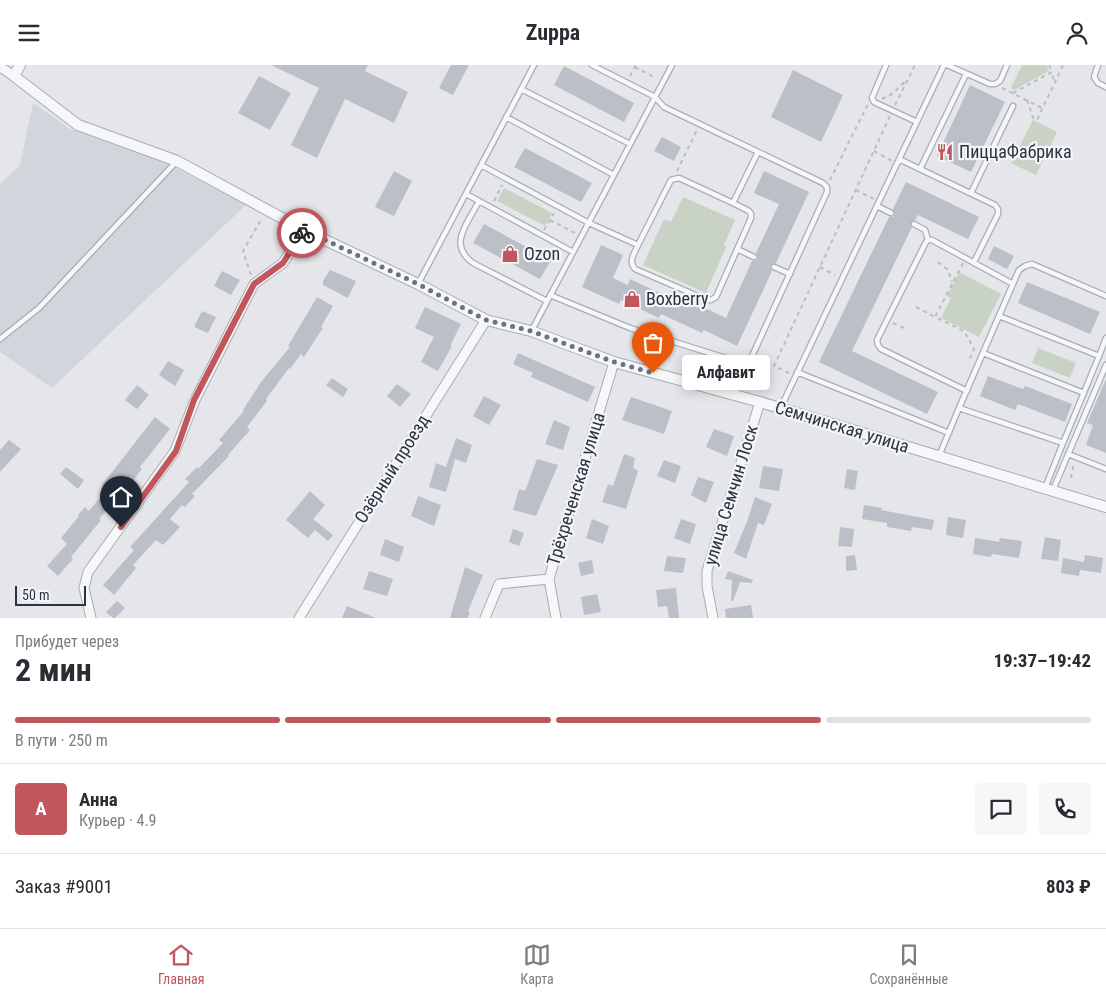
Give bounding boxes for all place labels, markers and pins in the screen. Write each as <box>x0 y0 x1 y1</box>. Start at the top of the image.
place label: ПиццаФабрика <box>959 141 1072 162</box>
restaurant icon: ПиццаФабрика <box>935 142 955 162</box>
place label: Ozon <box>524 243 560 264</box>
shop icon: Ozon <box>500 244 520 264</box>
place label: Boxberry <box>646 288 709 309</box>
shop icon: Boxberry <box>622 289 642 309</box>
pin <box>632 322 674 373</box>
callout: Алфавит <box>683 355 770 391</box>
pin <box>100 476 142 527</box>

